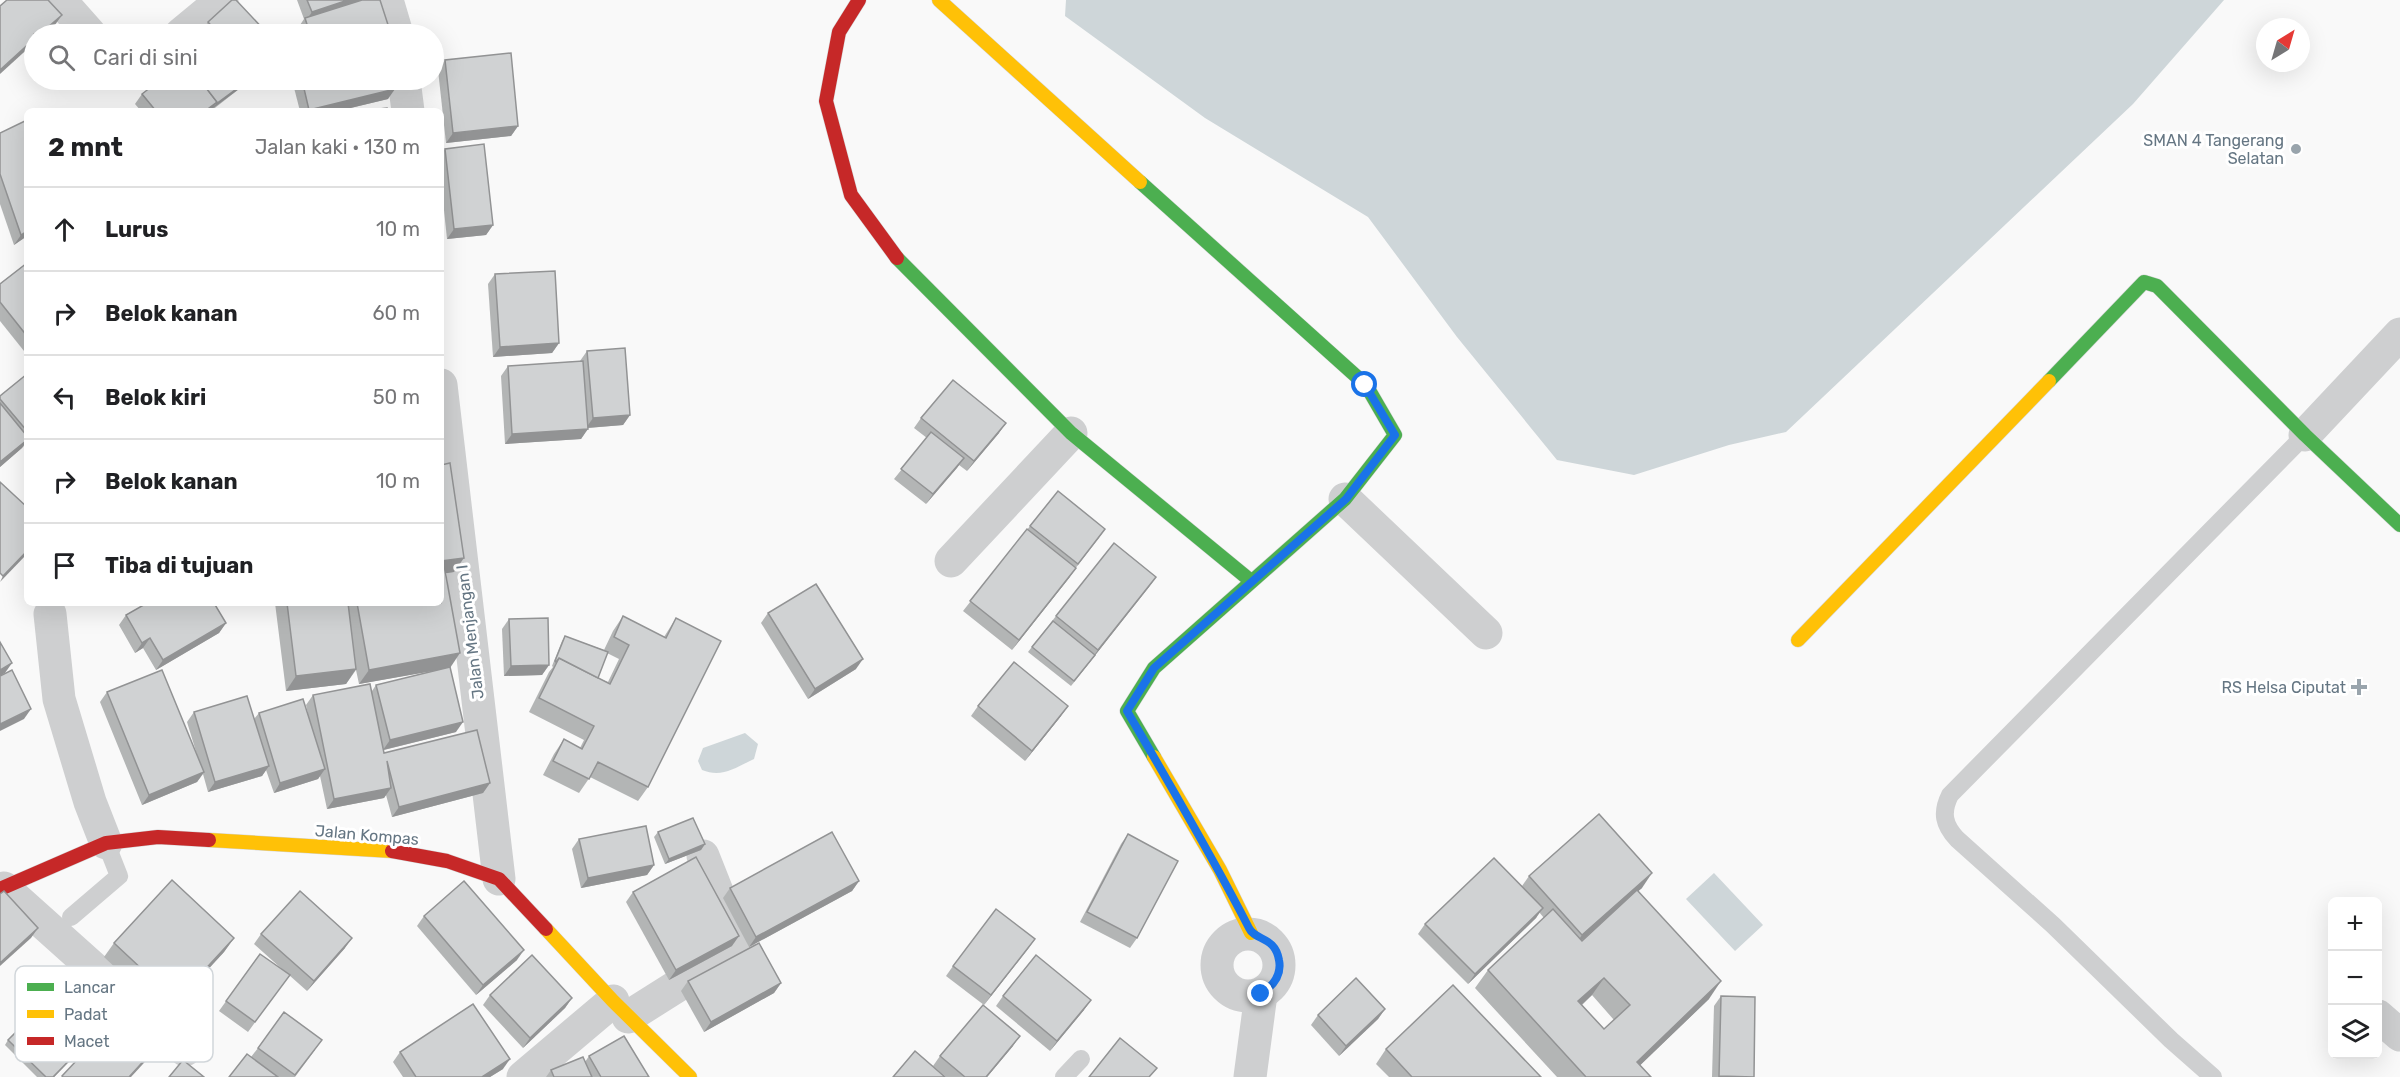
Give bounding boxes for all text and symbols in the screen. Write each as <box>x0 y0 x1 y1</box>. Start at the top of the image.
north arrow <box>2256 18 2310 72</box>
search box <box>24 24 444 90</box>
icon: search <box>45 41 78 74</box>
text: Cari di sini <box>93 44 198 71</box>
place label: SMAN 4 Tangerang Selatan <box>2143 131 2284 168</box>
text: 2 mnt <box>48 132 123 163</box>
text: Jalan kaki · 130 m <box>255 135 420 159</box>
marker: SMAN 4 Tangerang Selatan <box>2289 142 2303 156</box>
icon: ahead <box>48 213 81 246</box>
text: Lurus <box>105 216 168 243</box>
text: 10 m <box>376 217 420 241</box>
icon: right <box>48 297 81 330</box>
text: Belok kanan <box>105 300 238 327</box>
text: 60 m <box>373 301 420 325</box>
route start <box>1351 371 1377 397</box>
icon: left <box>48 381 81 414</box>
text: Belok kiri <box>105 384 206 411</box>
text: 50 m <box>373 385 420 409</box>
icon: right <box>48 465 81 498</box>
text: Belok kanan <box>105 468 238 495</box>
text: 10 m <box>376 469 420 493</box>
icon: arrive <box>48 549 81 582</box>
text: Tiba di tujuan <box>105 552 253 579</box>
street label: Jalan Menjangan I <box>452 564 488 700</box>
place label: RS Helsa Ciputat <box>2222 678 2346 697</box>
marker: RS Helsa Ciputat <box>2350 678 2368 696</box>
street label: Jalan Kompas <box>314 821 420 849</box>
map controls <box>2328 897 2382 1059</box>
button: + <box>2328 897 2382 951</box>
button: − <box>2328 951 2382 1005</box>
legend <box>15 966 213 1062</box>
text: Lancar <box>64 978 115 997</box>
route end <box>1247 980 1273 1006</box>
text: Padat <box>64 1005 107 1024</box>
button: layers <box>2328 1005 2382 1059</box>
text: Macet <box>64 1032 110 1051</box>

